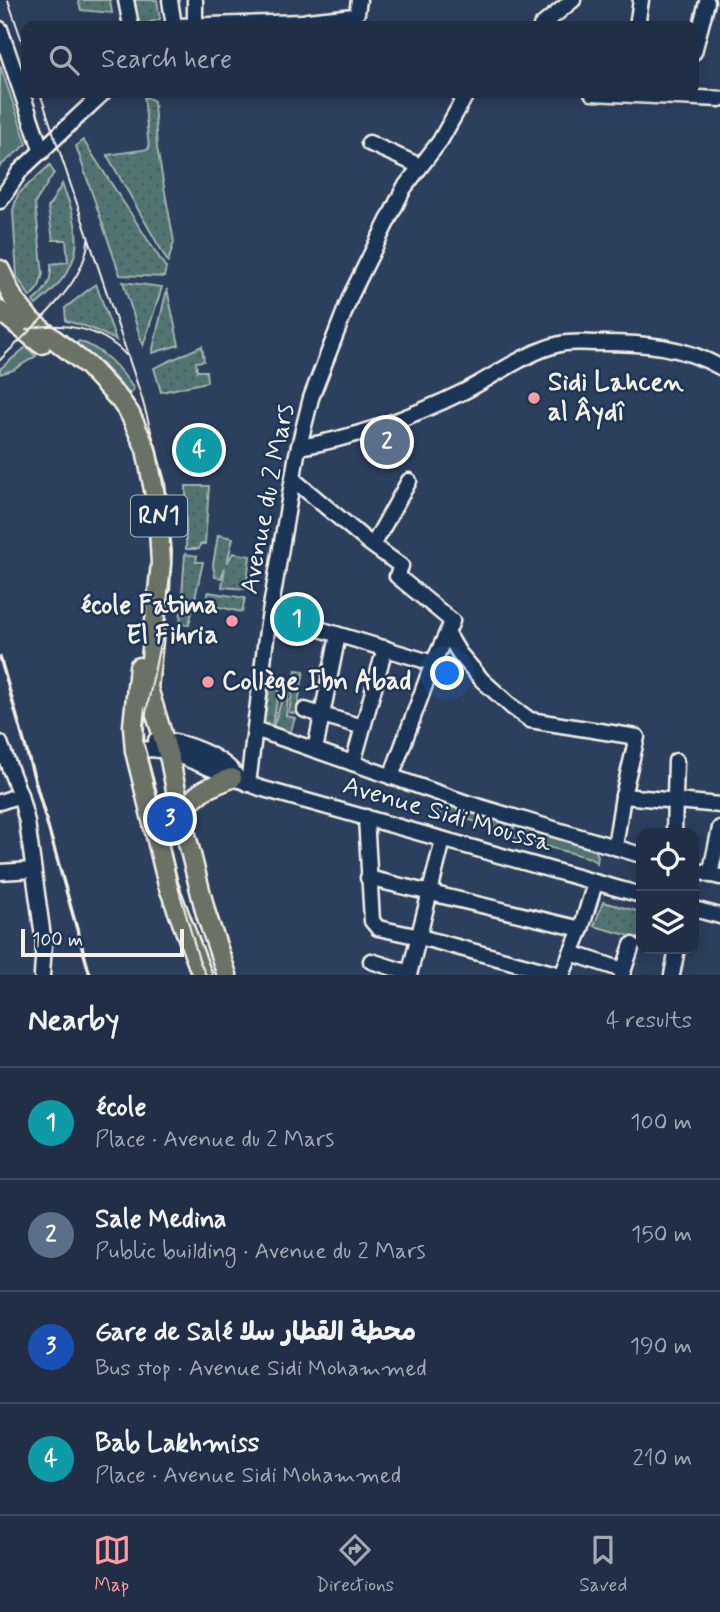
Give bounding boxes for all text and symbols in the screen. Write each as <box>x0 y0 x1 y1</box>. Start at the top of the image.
search box <box>21 21 699 98</box>
icon: search <box>45 41 83 79</box>
text: Search here <box>101 43 232 77</box>
place label: Sidi Lahcen al Âydî <box>548 366 684 430</box>
marker: Sidi Lahcen al Âydî <box>526 390 542 406</box>
street label: Avenue du 2 Mars <box>233 401 303 597</box>
pin: 2 <box>364 416 410 468</box>
pin: 4 <box>176 424 222 476</box>
road number: RN1 <box>131 495 187 536</box>
place label: école Fatima El Fihria <box>80 589 218 653</box>
pin: 1 <box>274 593 320 645</box>
marker: école Fatima El Fihria <box>224 613 240 629</box>
your location <box>430 656 464 690</box>
place label: Collège Ibn Abad <box>222 665 412 700</box>
marker: Collège Ibn Abad <box>200 674 216 690</box>
street label: Avenue Sidi Moussa <box>339 769 556 861</box>
pin: 3 <box>147 793 193 845</box>
map controls <box>636 828 699 954</box>
button: locate <box>636 828 699 891</box>
button: layers <box>636 891 699 954</box>
scale bar <box>21 926 184 958</box>
text: 100 m <box>32 928 83 953</box>
text: Nearby <box>28 1001 119 1040</box>
text: 4 results <box>606 1006 692 1036</box>
text: école <box>95 1091 146 1125</box>
text: 1 <box>46 1108 56 1138</box>
text: 100 m <box>630 1108 692 1138</box>
text: Place · Avenue du 2 Mars <box>95 1125 334 1155</box>
text: Sale Medina <box>95 1203 226 1237</box>
text: 2 <box>45 1220 57 1250</box>
text: 150 m <box>631 1220 692 1250</box>
text: Public building · Avenue du 2 Mars <box>95 1237 425 1267</box>
text: Gare de Salé محطة القطار سلا <box>95 1316 416 1350</box>
text: 3 <box>46 1332 56 1362</box>
text: 190 m <box>630 1332 692 1362</box>
text: Bus stop · Avenue Sidi Mohammed <box>95 1354 427 1384</box>
text: Bab Lakhmiss <box>95 1427 259 1461</box>
text: 4 <box>44 1444 58 1474</box>
text: 210 m <box>632 1444 692 1474</box>
text: Place · Avenue Sidi Mohammed <box>95 1461 401 1491</box>
tab: Map <box>93 1531 131 1598</box>
tab: Directions <box>316 1531 394 1598</box>
tab: Saved <box>579 1531 627 1598</box>

